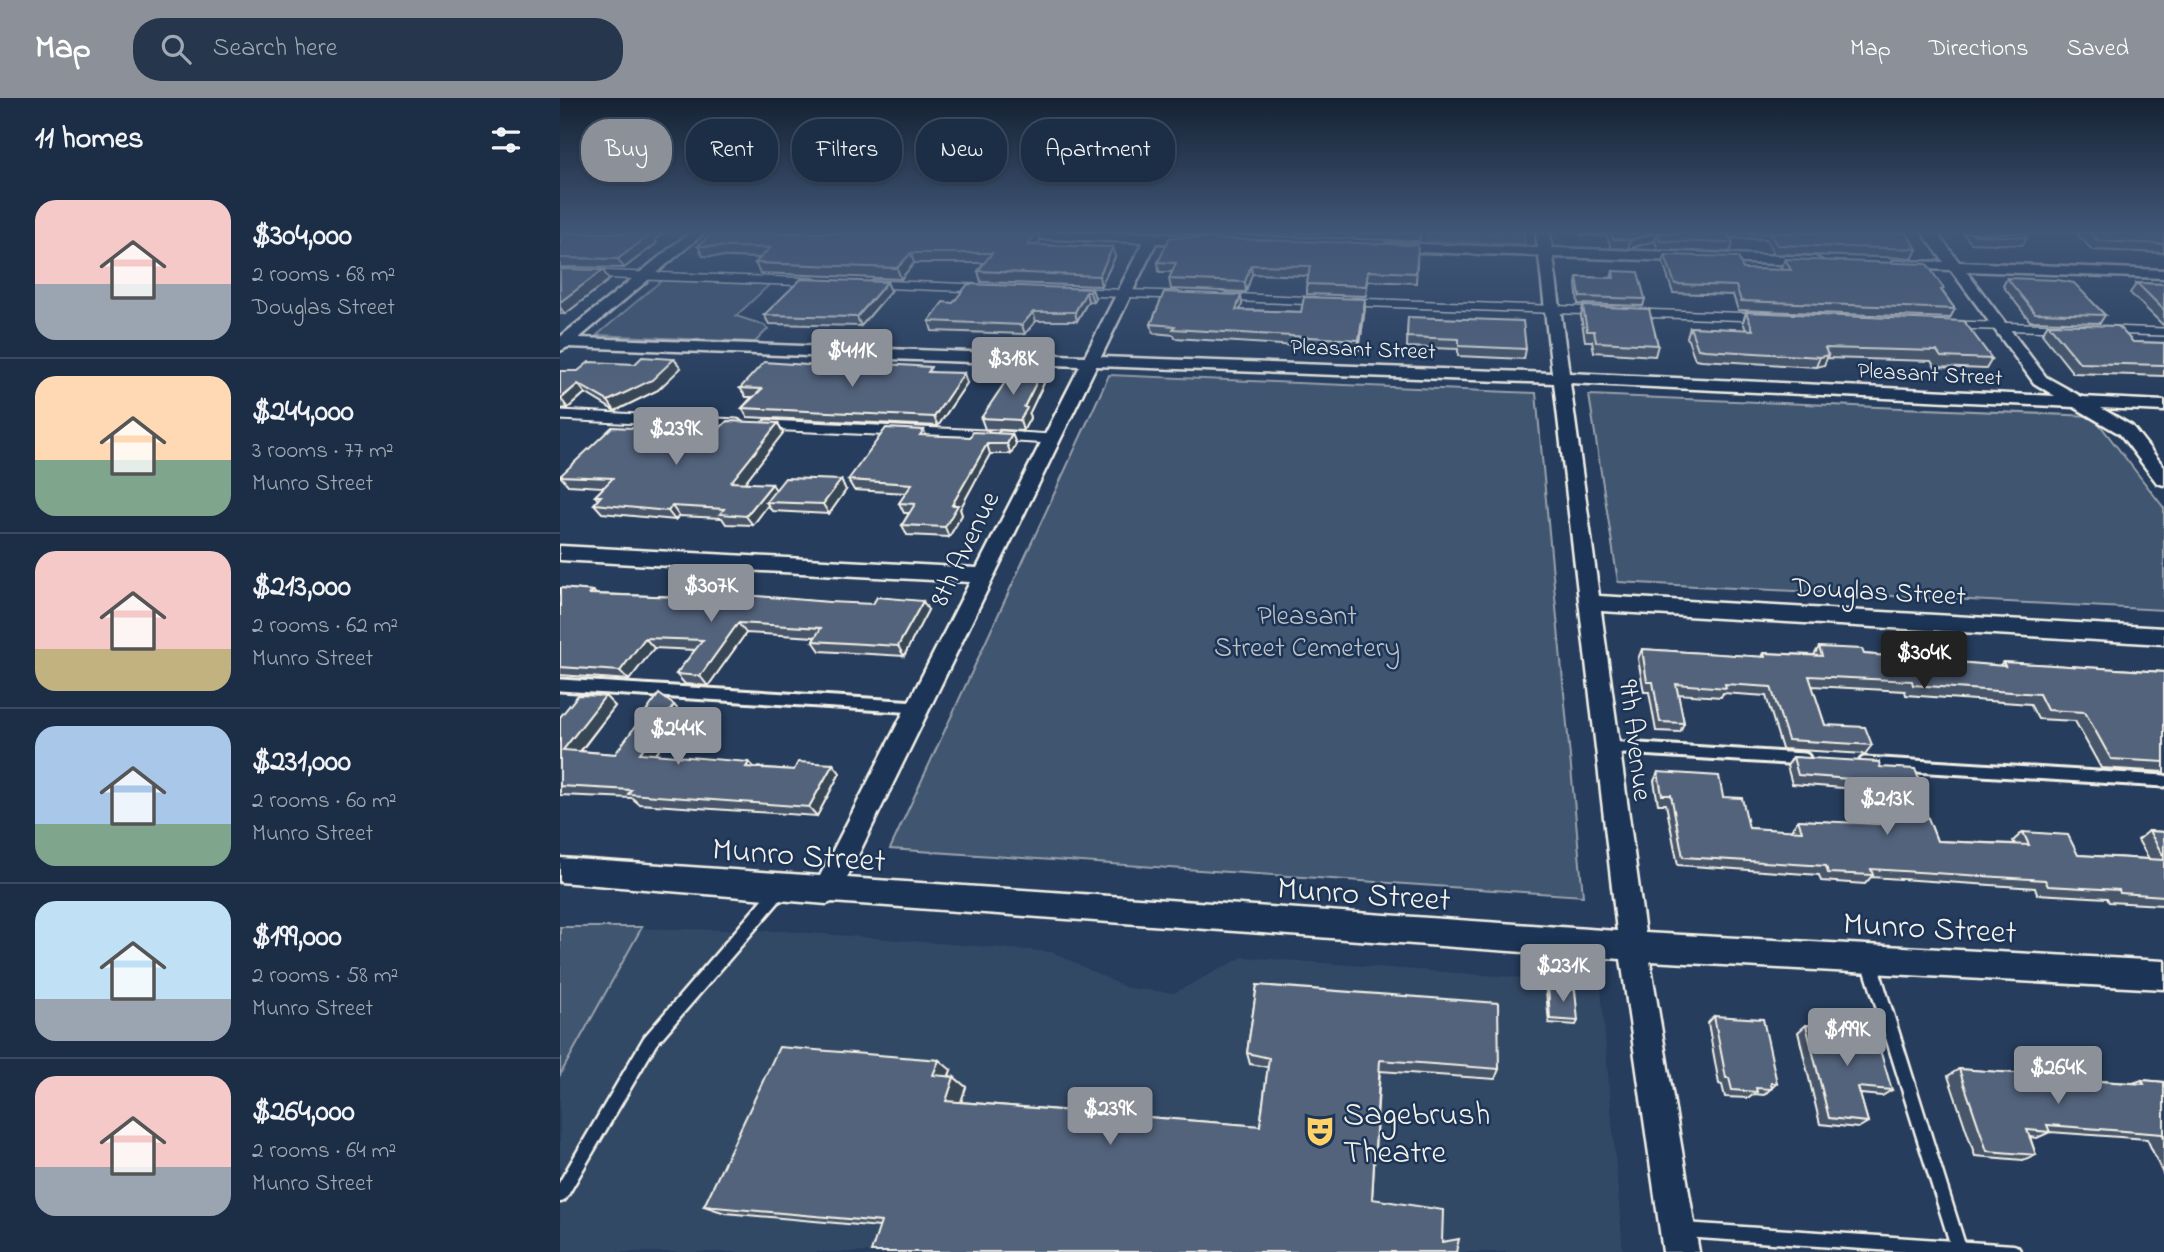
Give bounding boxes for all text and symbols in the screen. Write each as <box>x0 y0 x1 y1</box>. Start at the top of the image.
search box <box>133 18 623 81</box>
text: Map <box>35 25 91 73</box>
icon: search <box>157 30 195 68</box>
text: Search here <box>213 30 337 68</box>
text: Map <box>1850 32 1891 67</box>
text: Directions <box>1929 32 2028 67</box>
text: Saved <box>2066 32 2129 67</box>
text: 11 homes <box>35 118 143 162</box>
chip: Buy <box>581 119 672 182</box>
chip: Rent <box>686 119 778 182</box>
chip: Filters <box>792 119 902 182</box>
chip: New <box>916 119 1007 182</box>
chip: Apartment <box>1021 119 1175 182</box>
icon: filters <box>487 121 525 159</box>
text: $304,000 <box>252 215 352 259</box>
icon: home <box>91 228 175 312</box>
text: 2 rooms · 68 m² <box>252 259 395 292</box>
text: Douglas Street <box>252 292 395 325</box>
pin: $411K <box>803 330 901 389</box>
street label: Pleasant Street <box>1290 331 1436 370</box>
text: $411K <box>827 335 877 368</box>
pin: $318K <box>964 338 1062 397</box>
text: $318K <box>988 343 1038 376</box>
street label: Pleasant Street <box>1856 355 2004 396</box>
text: $244,000 <box>252 391 354 435</box>
icon: home <box>91 404 175 488</box>
pin: $239K <box>627 408 725 467</box>
text: $239K <box>650 413 702 446</box>
text: 3 rooms · 77 m² <box>252 435 394 468</box>
text: Munro Street <box>252 468 373 501</box>
street label: 8th Avenue <box>921 484 1012 614</box>
pin: $307K <box>662 564 760 624</box>
text: $213,000 <box>252 566 351 610</box>
street label: Douglas Street <box>1790 568 1967 619</box>
text: $307K <box>684 570 738 603</box>
icon: home <box>91 579 175 663</box>
park label: Pleasant Street Cemetery <box>1214 597 1400 670</box>
text: 2 rooms · 62 m² <box>252 610 398 643</box>
pin: $304K <box>1875 632 1973 691</box>
text: $304K <box>1897 637 1951 670</box>
text: Munro Street <box>252 643 373 676</box>
street label: 9th Avenue <box>1606 677 1661 804</box>
pin: $244K <box>629 708 727 767</box>
text: $244K <box>650 713 706 746</box>
text: $231,000 <box>252 741 351 785</box>
icon: home <box>91 754 175 838</box>
pin: $213K <box>1838 778 1936 837</box>
text: $213K <box>1860 783 1914 816</box>
text: 2 rooms · 60 m² <box>252 785 397 818</box>
text: Munro Street <box>252 818 373 851</box>
street label: Munro Street <box>710 827 887 887</box>
street label: Munro Street <box>1275 866 1452 926</box>
street label: Munro Street <box>1842 901 2018 959</box>
text: $199,000 <box>252 916 342 960</box>
icon: home <box>91 929 175 1013</box>
pin: $231K <box>1514 944 1612 1004</box>
text: $231K <box>1536 950 1590 983</box>
text: 2 rooms · 58 m² <box>252 960 398 993</box>
text: Munro Street <box>252 993 373 1026</box>
pin: $199K <box>1798 1009 1896 1068</box>
text: $199K <box>1824 1014 1870 1047</box>
pin: $264K <box>2009 1046 2107 1106</box>
text: $264K <box>2030 1052 2086 1085</box>
pin: $239K <box>1061 1088 1159 1147</box>
text: $264,000 <box>252 1091 355 1135</box>
place label: Sagebrush Theatre <box>1343 1092 1491 1178</box>
text: $239K <box>1084 1093 1136 1126</box>
icon: home <box>91 1104 175 1188</box>
theatre icon: Sagebrush Theatre <box>1303 1114 1337 1148</box>
text: 2 rooms · 64 m² <box>252 1135 396 1168</box>
text: Munro Street <box>252 1168 373 1201</box>

